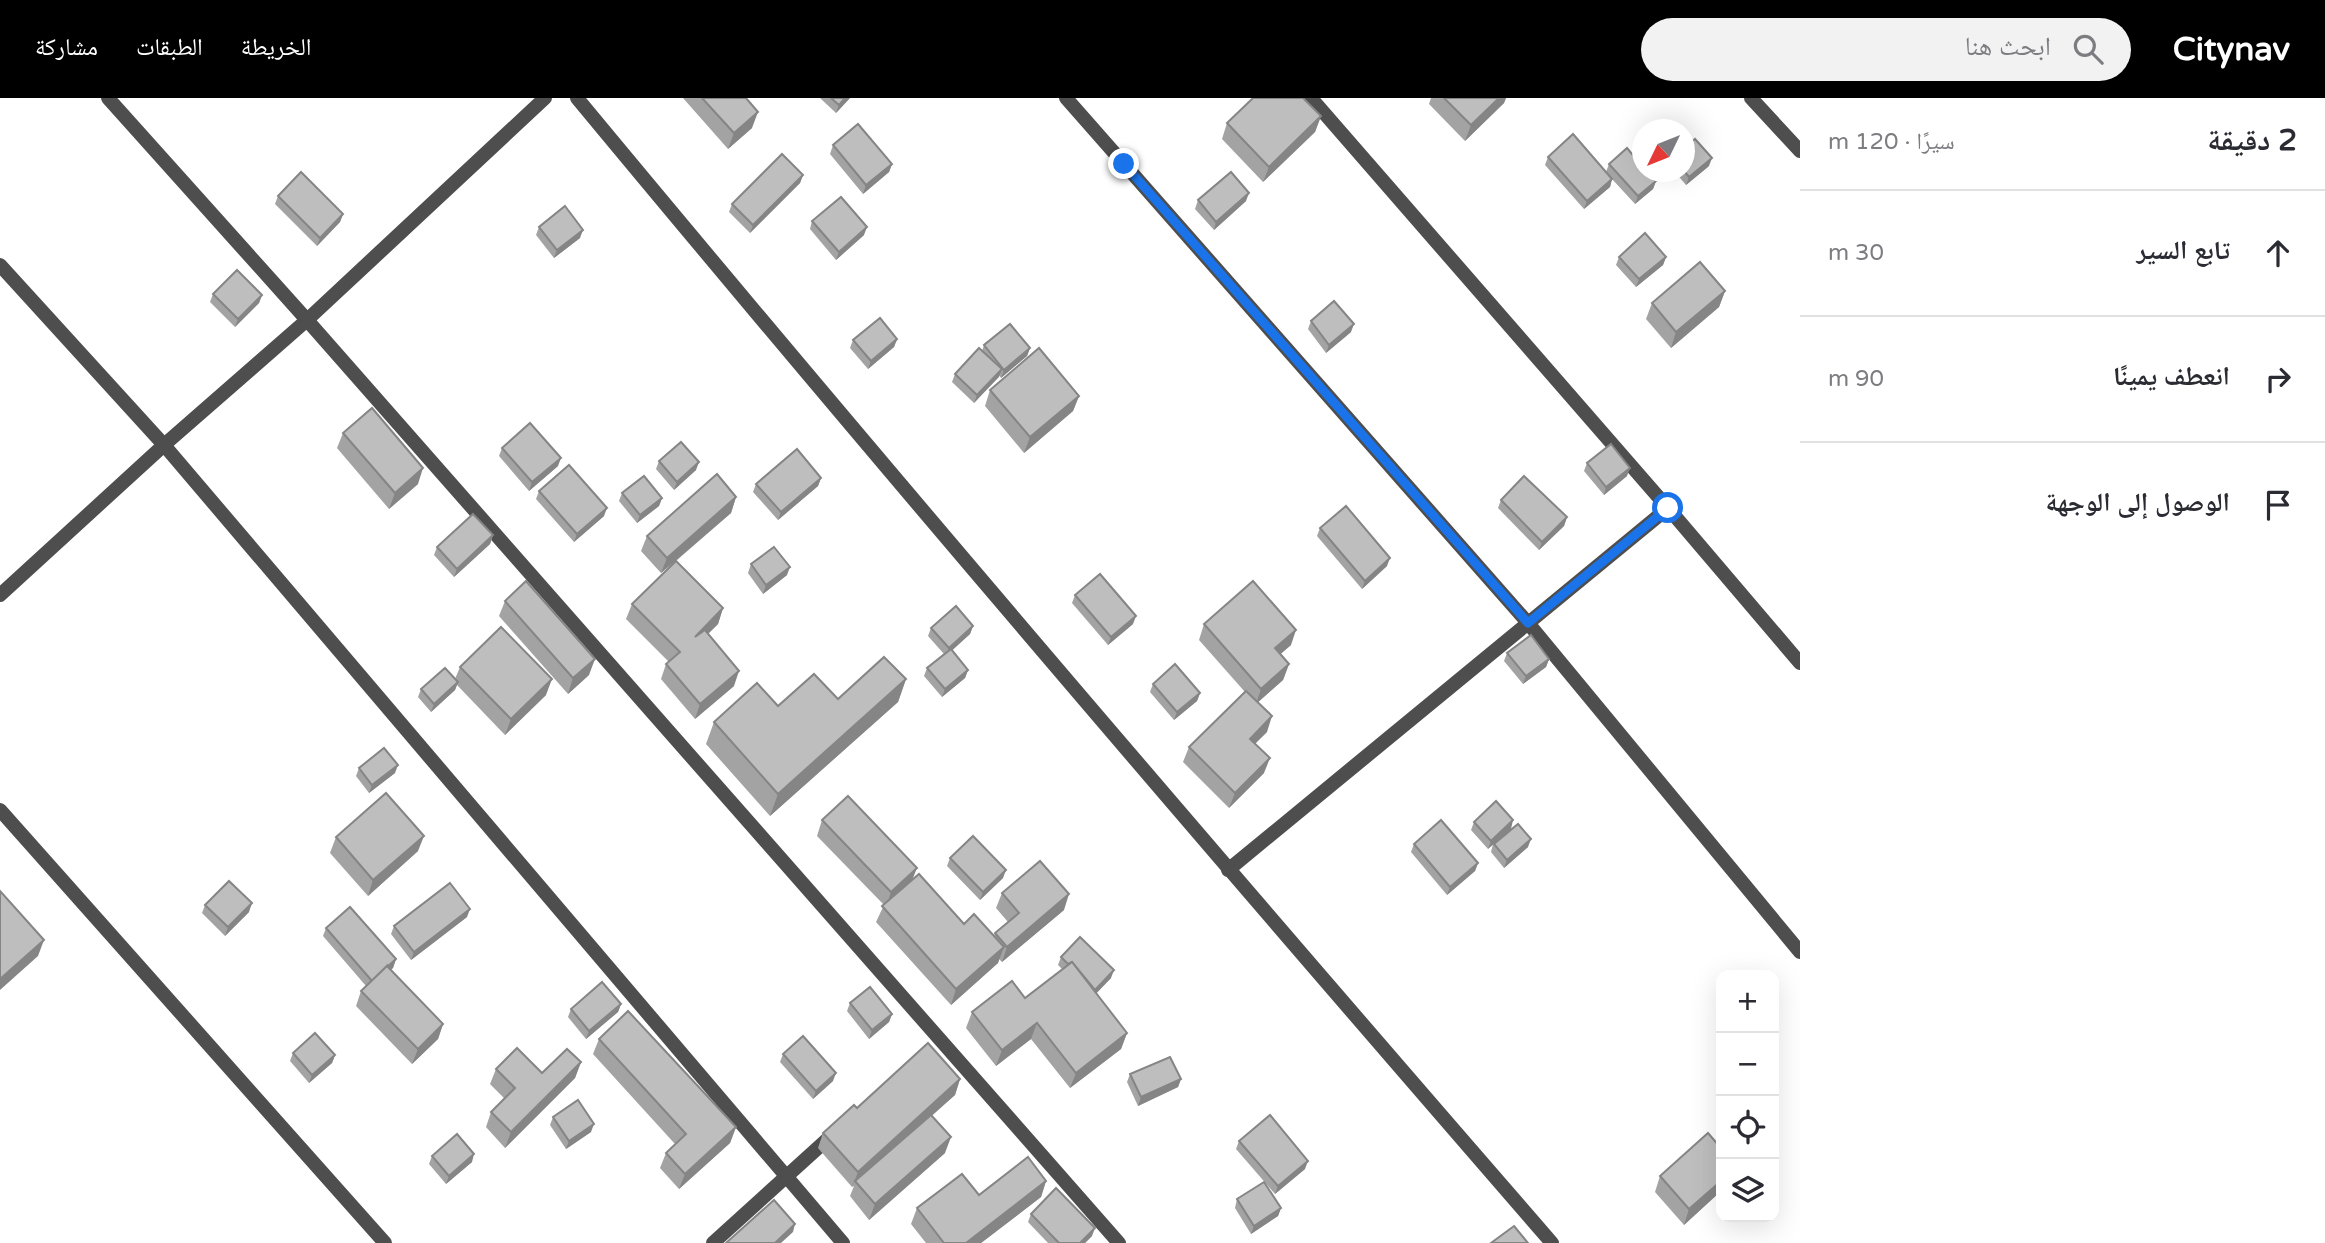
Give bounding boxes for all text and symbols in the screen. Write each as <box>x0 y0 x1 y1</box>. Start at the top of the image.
search box <box>1641 18 2131 81</box>
icon: search <box>2069 30 2107 68</box>
text: Citynav <box>2173 30 2290 69</box>
text: ابحث هنا <box>1965 31 2051 62</box>
text: مشاركة <box>35 33 98 62</box>
text: الطبقات <box>136 33 203 62</box>
text: الخريطة <box>241 33 311 62</box>
north arrow <box>1632 119 1695 182</box>
text: 2 دقيقة <box>2207 122 2297 159</box>
text: سيرًا · 120 m <box>1828 128 1955 156</box>
route end <box>1108 148 1139 179</box>
icon: ahead <box>2259 234 2297 272</box>
text: تابع السير <box>2137 235 2230 266</box>
text: 30 m <box>1828 239 1884 267</box>
icon: right <box>2259 360 2297 398</box>
text: انعطف يمينًا <box>2113 361 2230 392</box>
text: 90 m <box>1828 365 1884 393</box>
icon: arrive <box>2259 486 2297 524</box>
text: الوصول إلى الوجهة <box>2046 487 2230 518</box>
route start <box>1652 492 1683 523</box>
map controls <box>1716 970 1779 1222</box>
button: + <box>1716 970 1779 1033</box>
button: − <box>1716 1033 1779 1096</box>
button: locate <box>1716 1096 1779 1159</box>
button: layers <box>1716 1159 1779 1222</box>

